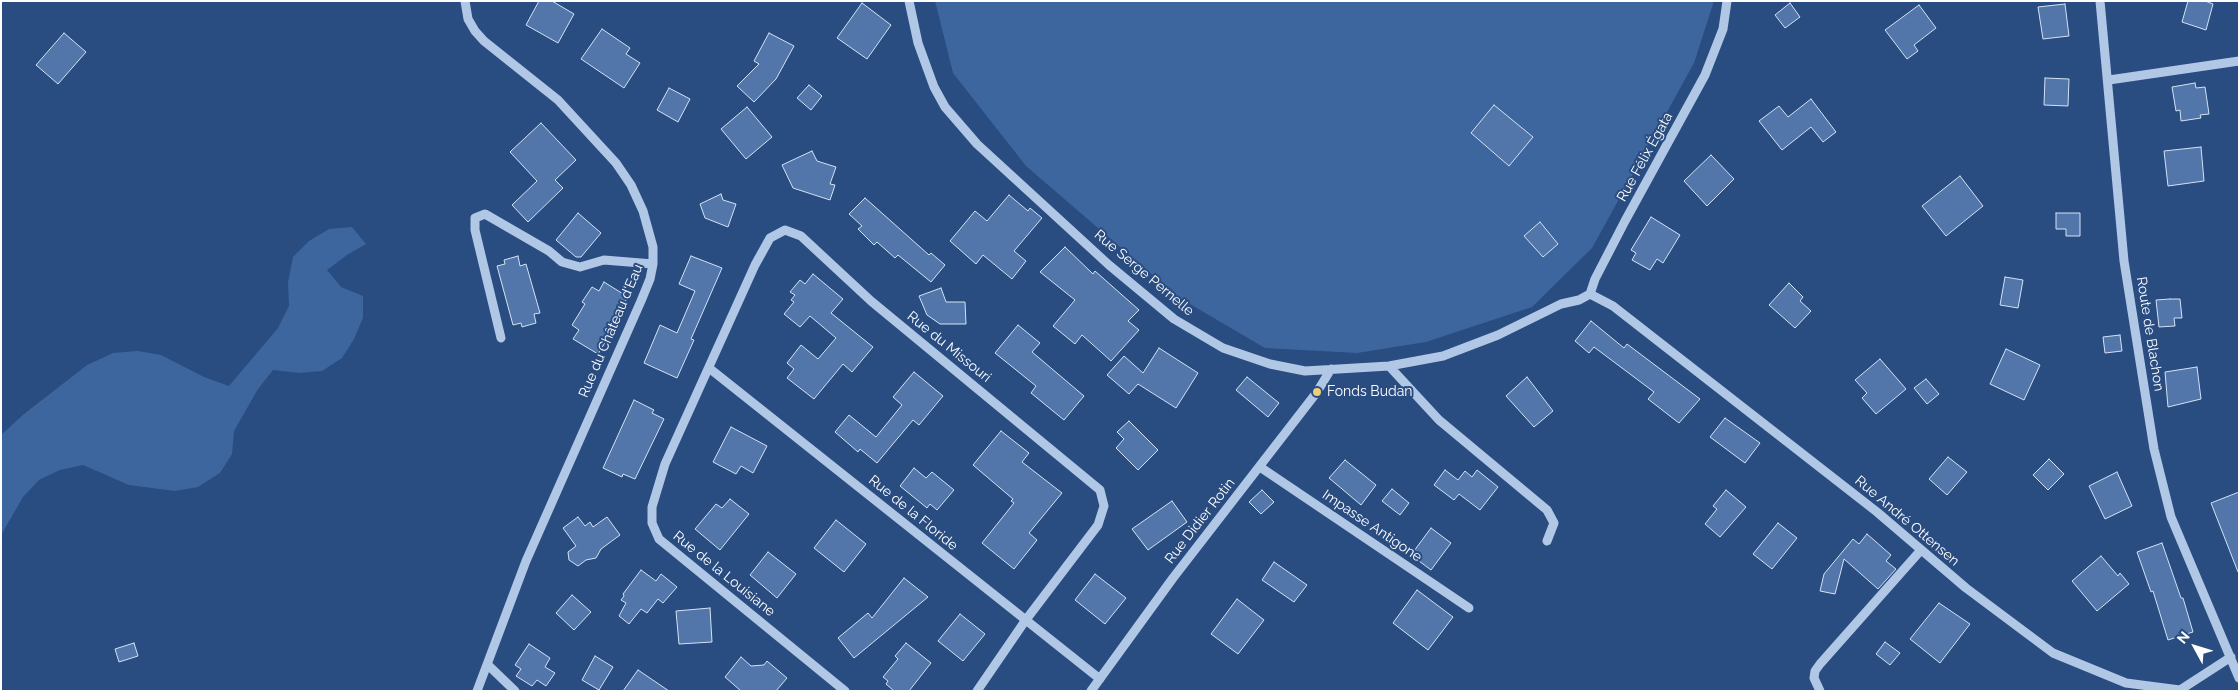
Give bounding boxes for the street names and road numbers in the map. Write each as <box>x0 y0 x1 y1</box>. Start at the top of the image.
street label: Rue Félix Égata <box>1614 109 1676 205</box>
street label: Rue Serge Pernelle <box>1091 226 1197 320</box>
street label: Rue du Château d'Eau <box>575 262 647 400</box>
street label: Route de Blachon <box>2133 276 2167 392</box>
street label: Rue du Missouri <box>904 308 994 386</box>
street label: Rue de la Floride <box>865 472 961 554</box>
street label: Rue André Ottensen <box>1851 472 1963 570</box>
street label: Rue Didier Rotin <box>1161 475 1239 567</box>
street label: Impasse Antigone <box>1319 486 1425 566</box>
street label: Rue de la Louisiane <box>670 528 778 620</box>

